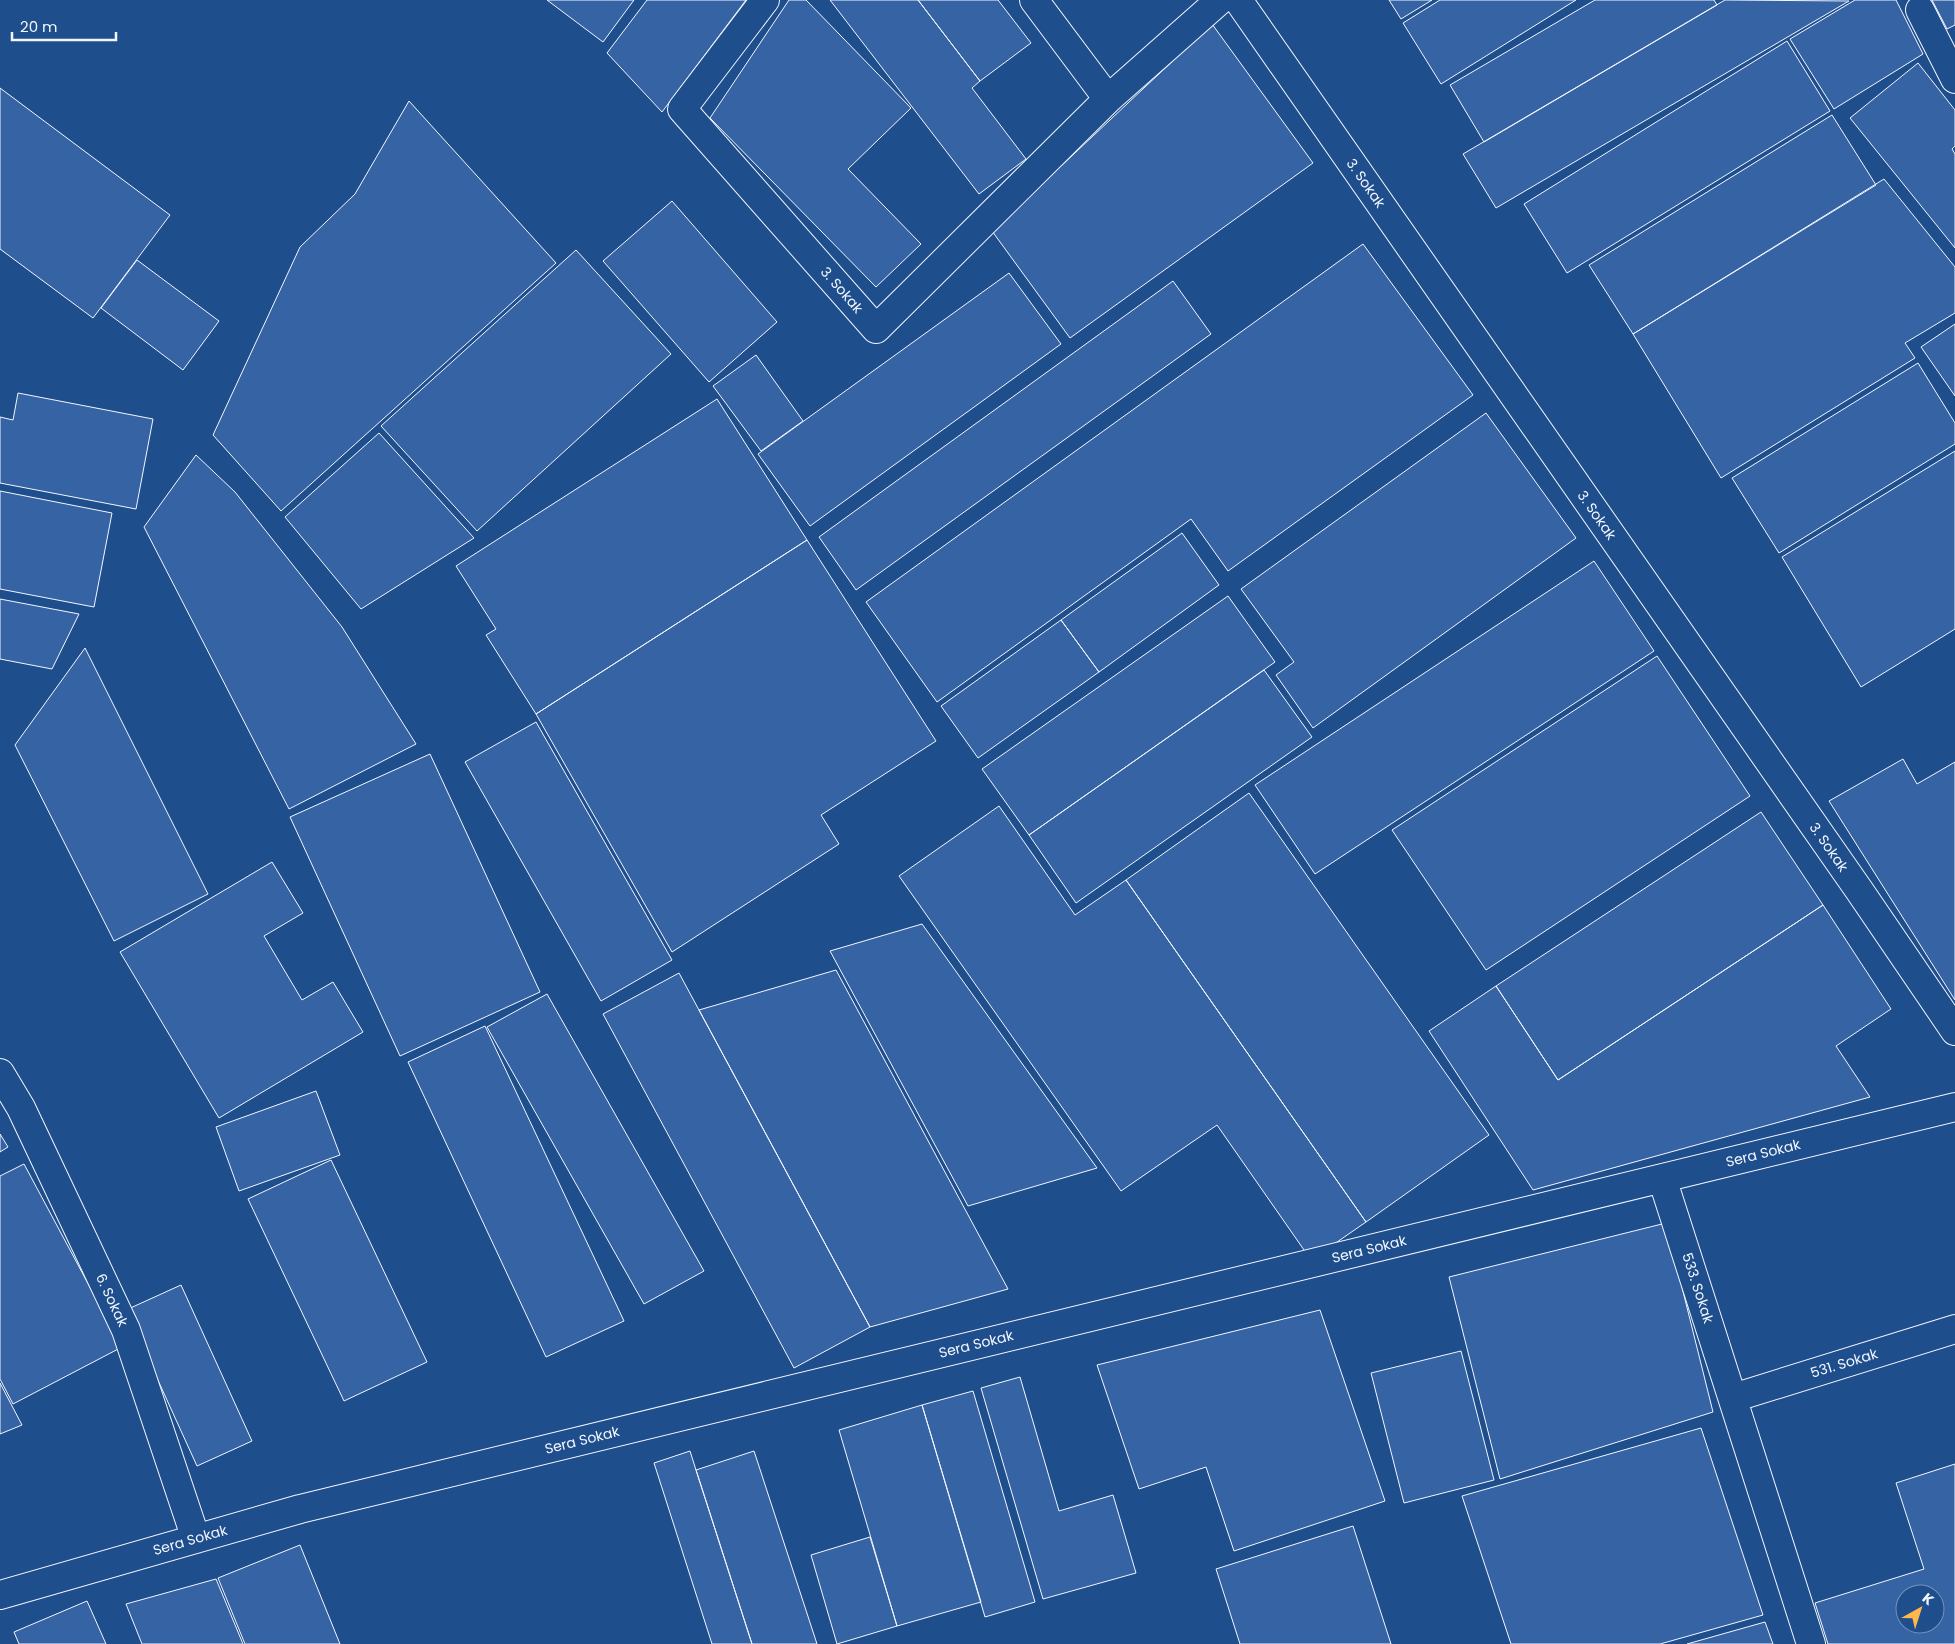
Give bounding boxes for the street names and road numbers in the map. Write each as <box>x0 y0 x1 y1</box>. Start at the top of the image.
street label: 3. Sokak <box>1342 154 1391 212</box>
street label: 3. Sokak <box>816 262 868 318</box>
street label: 3. Sokak <box>1573 486 1622 544</box>
street label: 3. Sokak <box>1805 818 1854 876</box>
street label: Sera Sokak <box>1724 1134 1803 1172</box>
street label: Sera Sokak <box>1330 1230 1409 1268</box>
street label: 533. Sokak <box>1677 1250 1719 1327</box>
street label: 6. Sokak <box>91 1270 133 1331</box>
street label: Sera Sokak <box>937 1325 1016 1363</box>
street label: 531. Sokak <box>1808 1343 1881 1383</box>
street label: Sera Sokak <box>543 1421 622 1459</box>
street label: Sera Sokak <box>151 1520 230 1560</box>

